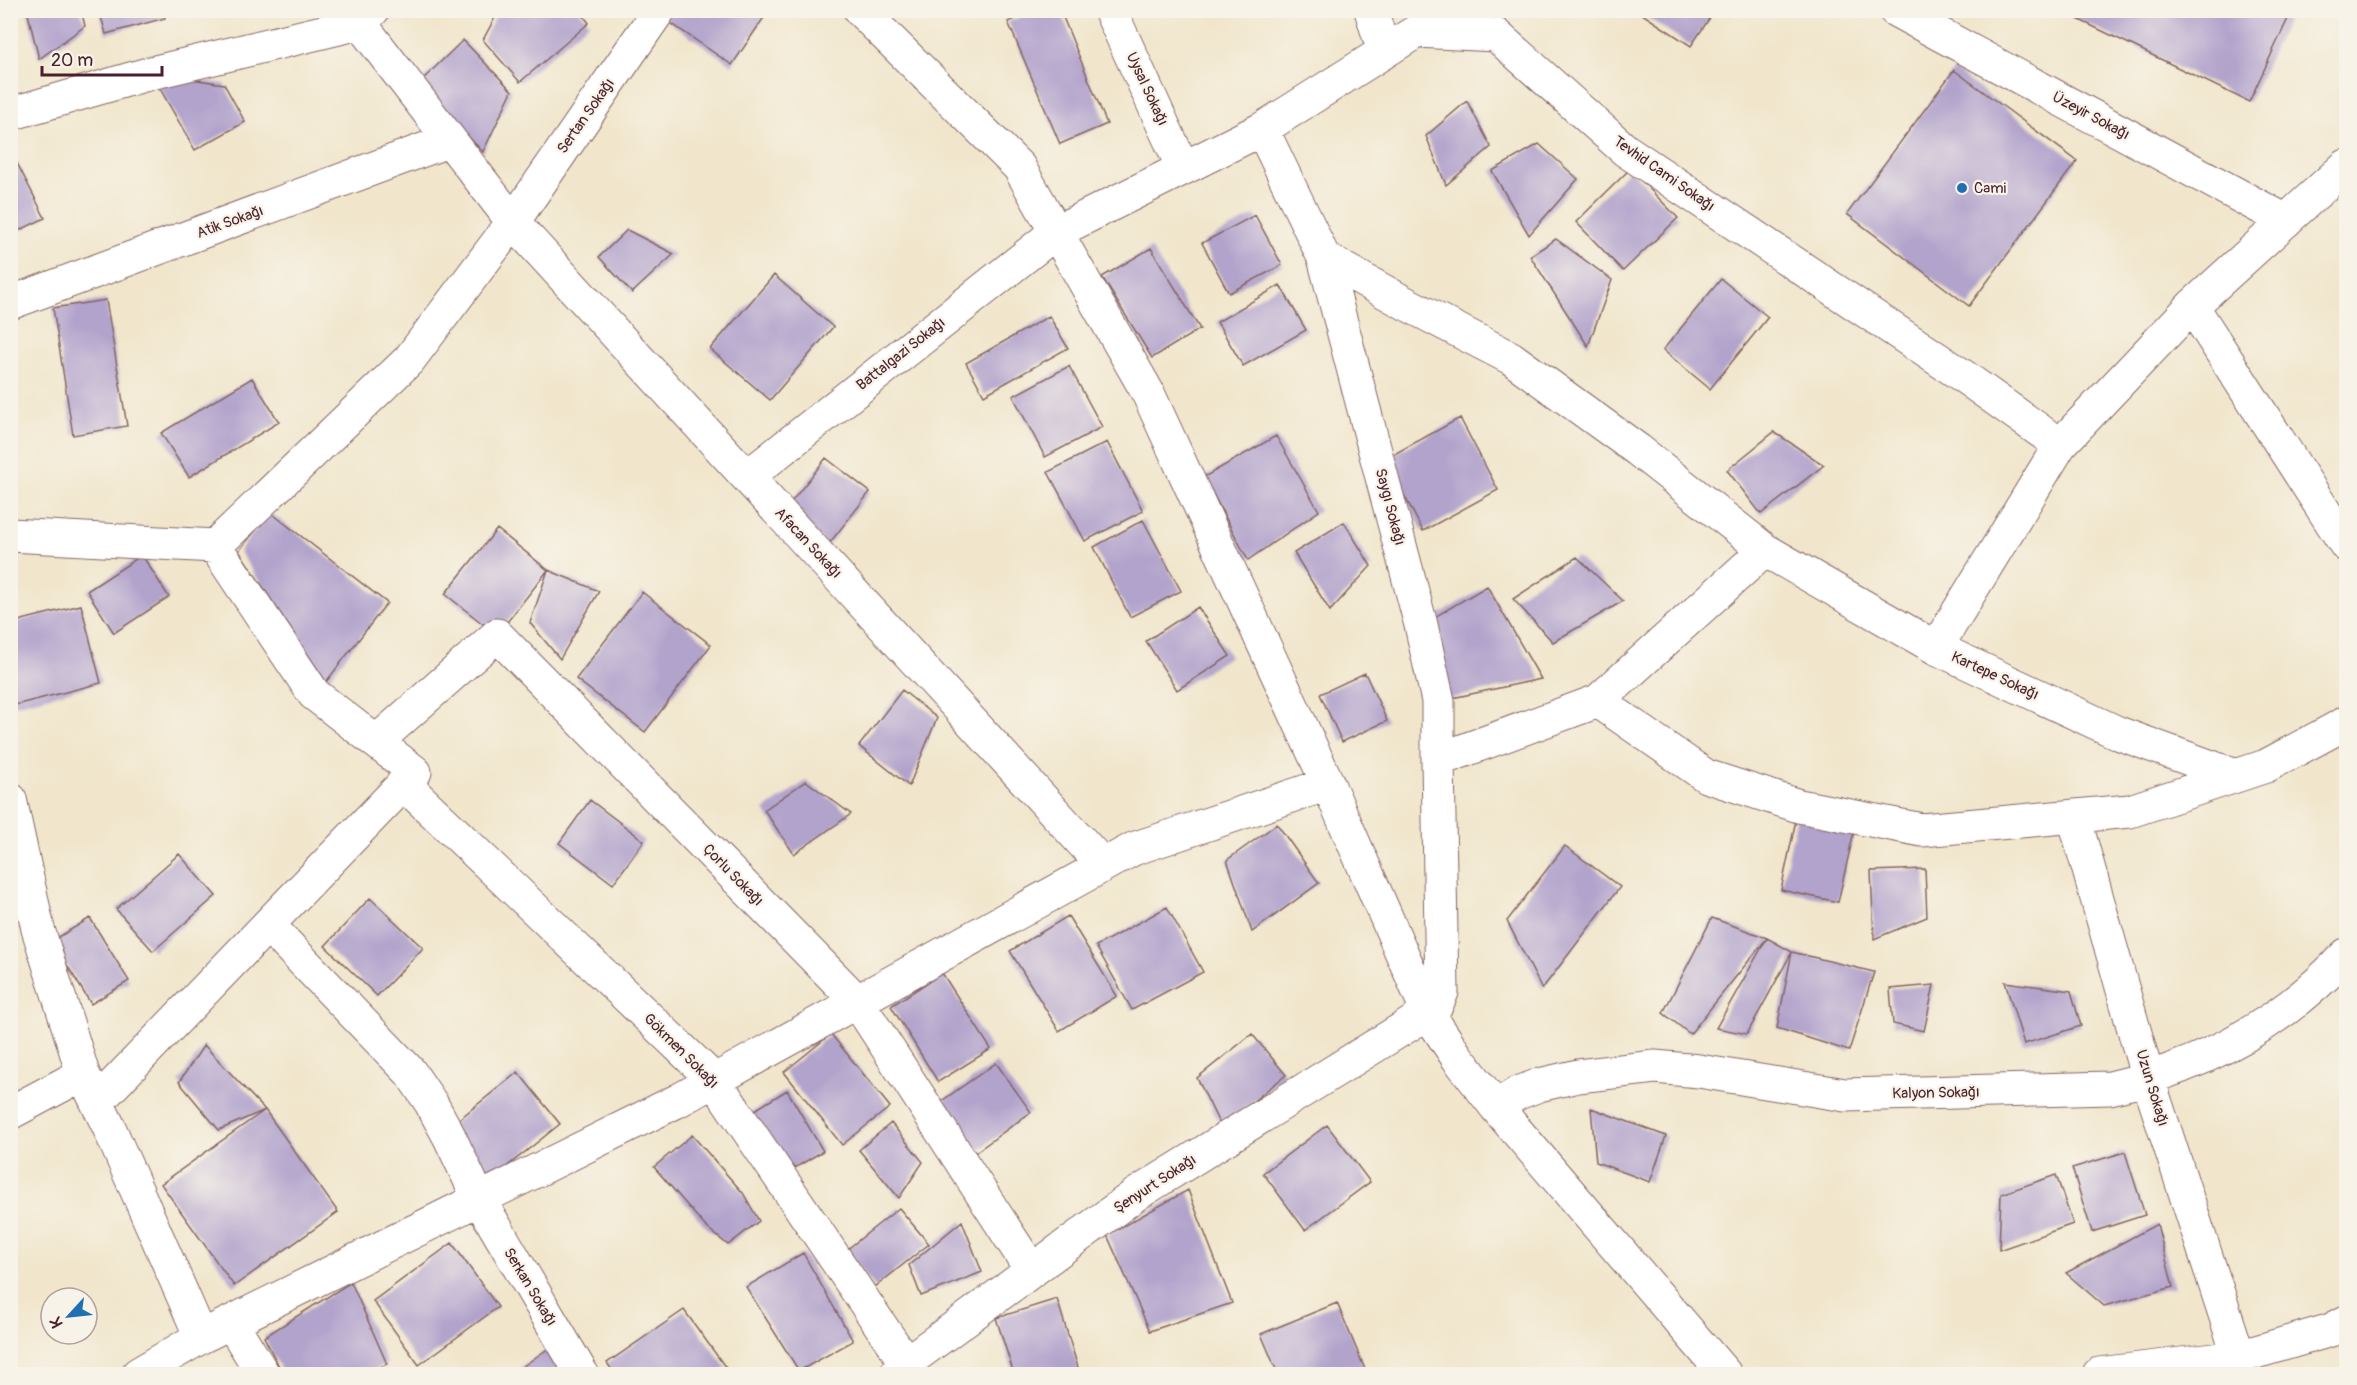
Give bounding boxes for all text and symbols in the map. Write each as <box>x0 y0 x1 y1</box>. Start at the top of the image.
scale bar <box>42 39 162 77</box>
text: 20 m <box>51 49 93 72</box>
street label: Uysal Sokağı <box>1122 49 1172 129</box>
street label: Sertan Sokağı <box>553 75 619 157</box>
street label: Üzeyir Sokağı <box>2049 88 2133 144</box>
street label: Tevhid Cami Sokağı <box>1610 132 1718 216</box>
place label: Cami <box>1974 179 2007 198</box>
marker: Cami <box>1955 181 1969 195</box>
street label: Atik Sokağı <box>194 201 266 243</box>
street label: Battalgazi Sokağı <box>853 313 949 395</box>
street label: Saygı Sokağı <box>1371 466 1409 548</box>
street label: Afacan Sokağı <box>770 504 846 582</box>
street label: Kartepe Sokağı <box>1948 647 2042 705</box>
street label: Çorlu Sokağı <box>699 840 767 910</box>
street label: Gökmen Sokağı <box>639 1009 723 1093</box>
street label: Uzun Sokağı <box>2131 1047 2173 1129</box>
street label: Kalyon Sokağı <box>1892 1083 1980 1103</box>
street label: Şenyurt Sokağı <box>1110 1150 1200 1218</box>
street label: Serkan Sokağı <box>499 1244 561 1330</box>
north arrow <box>39 1286 99 1346</box>
text: K <box>45 1313 68 1331</box>

